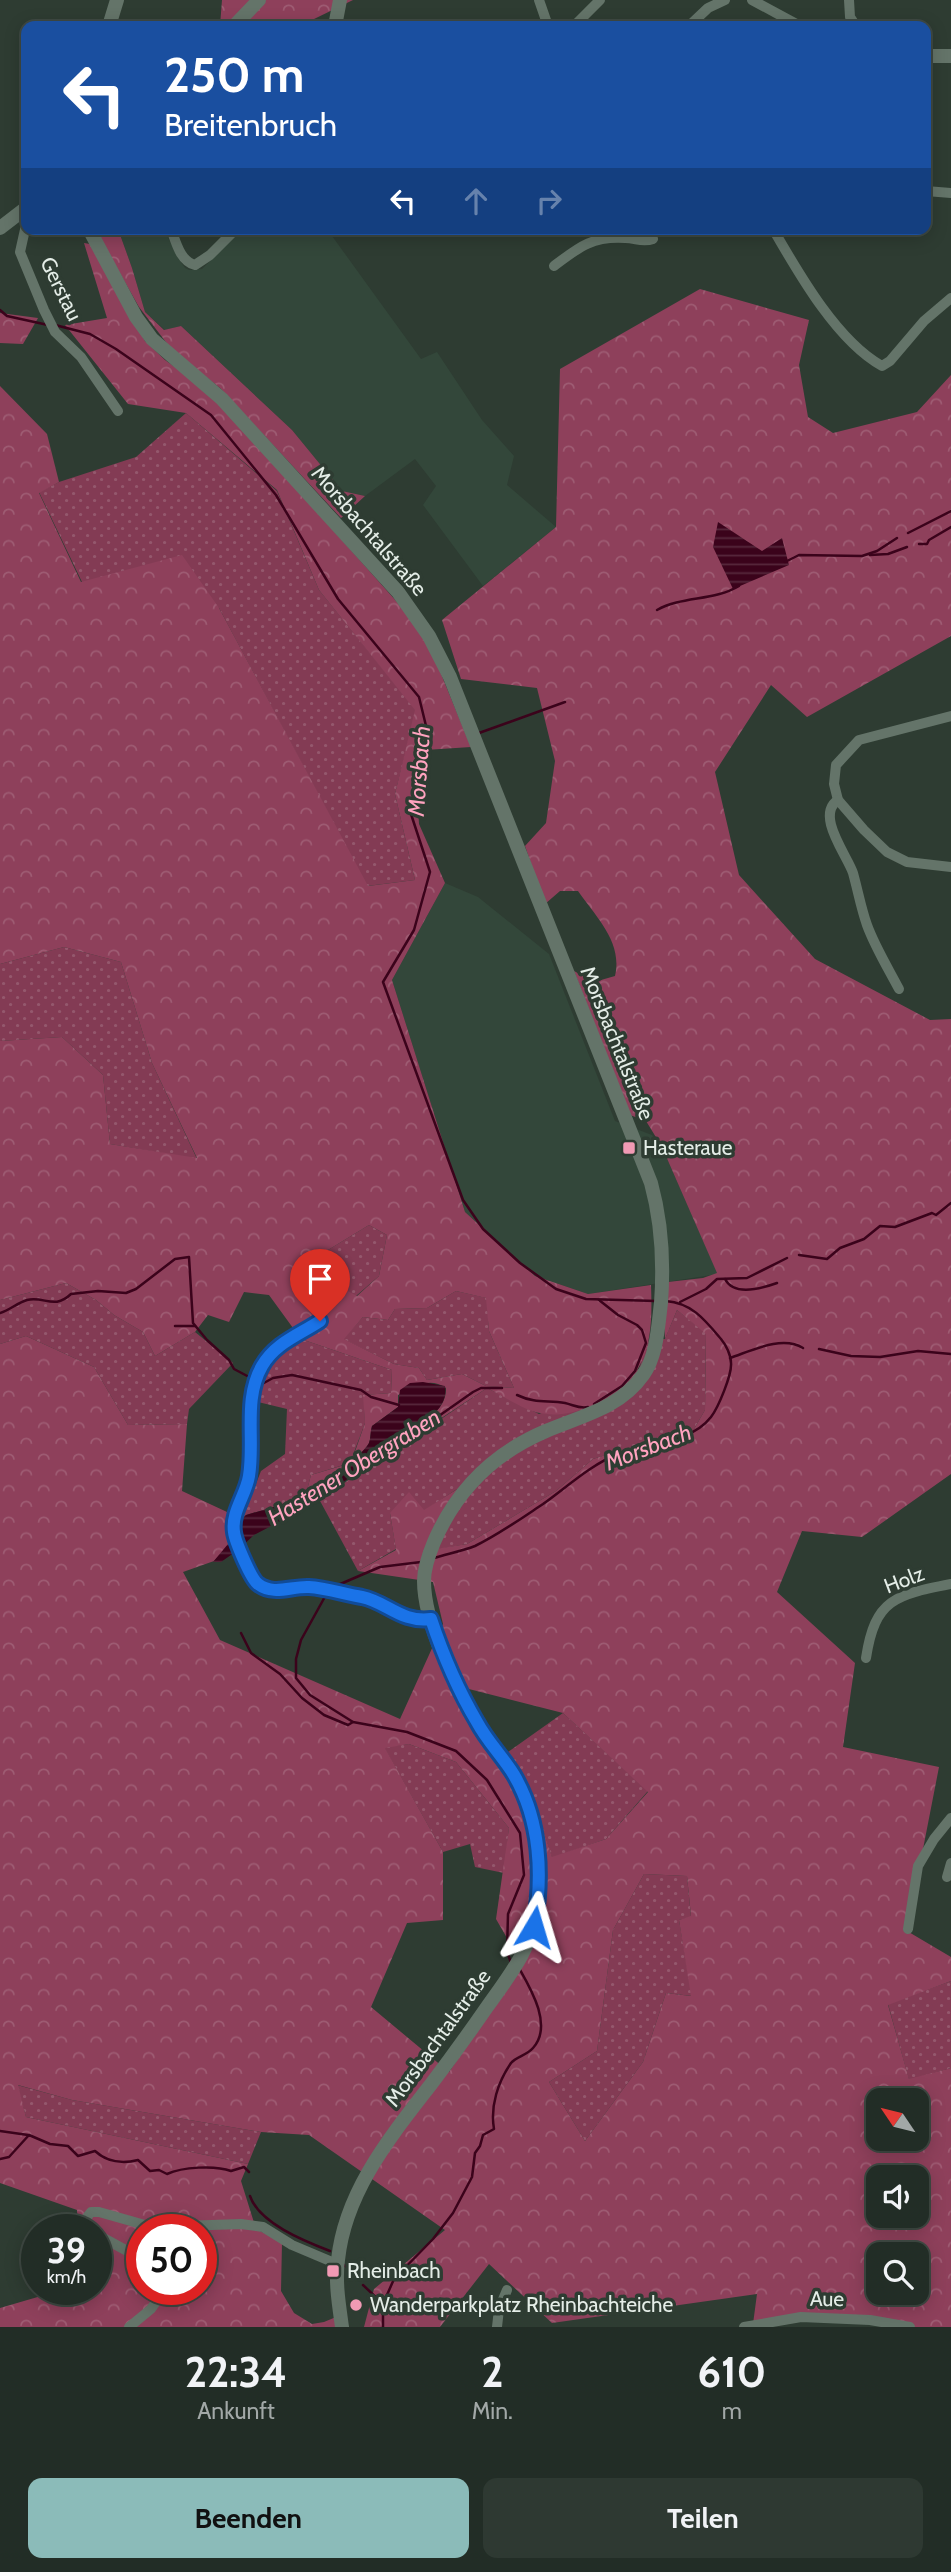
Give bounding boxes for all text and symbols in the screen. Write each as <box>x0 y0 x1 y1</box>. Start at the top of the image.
text: 250 m <box>164 45 304 104</box>
icon: left <box>49 49 140 140</box>
text: Breitenbruch <box>164 105 337 144</box>
icon: left <box>384 182 422 220</box>
icon: ahead <box>457 182 495 220</box>
icon: right <box>530 182 568 220</box>
street label: Gerstau <box>35 253 88 325</box>
street label: Morsbachtalstraße <box>306 461 433 601</box>
water label: Morsbach <box>402 725 436 818</box>
street label: Morsbachtalstraße <box>575 962 660 1123</box>
place label: Hasteraue <box>643 1135 733 1160</box>
marker: Hasteraue <box>621 1140 637 1156</box>
pin <box>290 1249 350 1321</box>
icon: arrive <box>301 1260 339 1298</box>
water label: Hastener Obergraben <box>262 1403 446 1531</box>
water label: Morsbach <box>600 1418 695 1477</box>
street label: Holz <box>880 1560 928 1599</box>
position arrow <box>497 1890 571 1964</box>
street label: Morsbachtalstraße <box>379 1964 496 2111</box>
north arrow <box>866 2088 929 2151</box>
map controls <box>866 2088 929 2305</box>
button: sound <box>866 2165 929 2228</box>
speed limit sign: 50 <box>126 2214 217 2305</box>
text: 39 <box>47 2229 86 2272</box>
button: search <box>866 2242 929 2305</box>
place label: Rheinbach <box>347 2258 441 2283</box>
marker: Rheinbach <box>325 2263 341 2279</box>
text: km/h <box>47 2266 86 2288</box>
street label: Aue <box>810 2286 845 2311</box>
place label: Wanderparkplatz Rheinbachteiche <box>370 2292 673 2317</box>
marker: Wanderparkplatz Rheinbachteiche <box>348 2297 364 2313</box>
text: 22:34 <box>185 2346 287 2398</box>
text: 2 <box>481 2346 503 2398</box>
text: 610 <box>698 2346 766 2398</box>
text: Ankunft <box>197 2397 275 2425</box>
text: Min. <box>472 2397 513 2425</box>
text: m <box>722 2397 742 2425</box>
button: Beenden <box>28 2478 469 2558</box>
button: Teilen <box>483 2478 923 2558</box>

